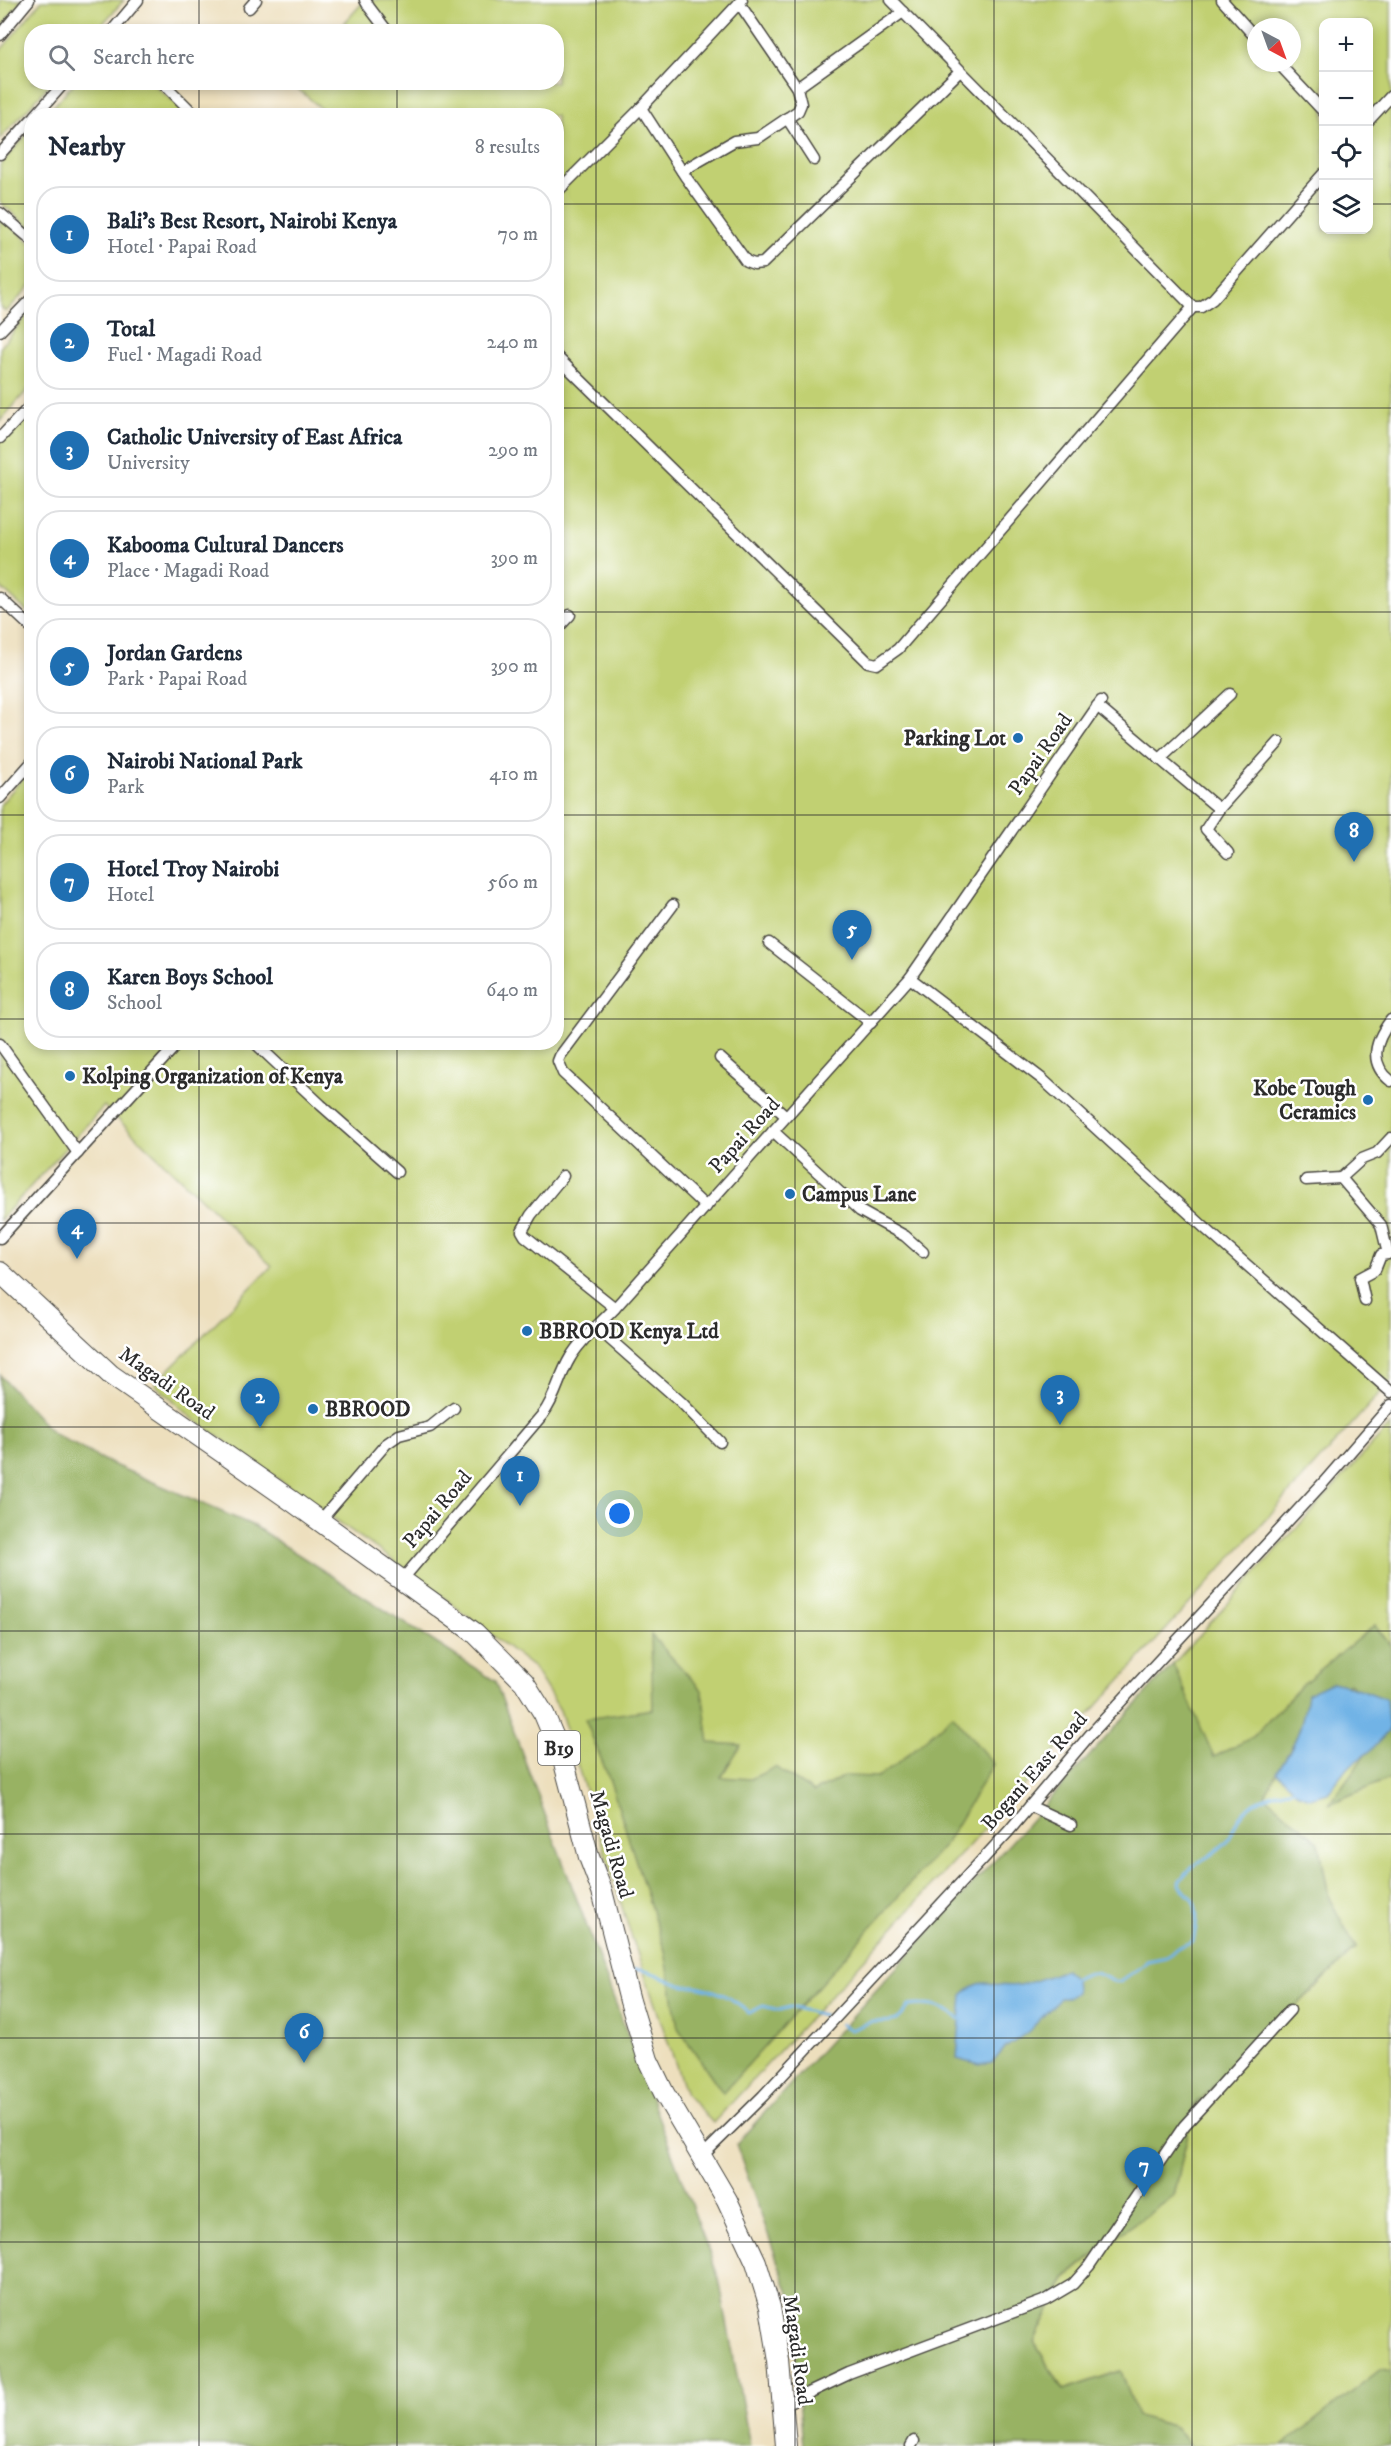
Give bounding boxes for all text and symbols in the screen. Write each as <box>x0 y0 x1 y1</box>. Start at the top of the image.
north arrow <box>1247 18 1301 72</box>
map controls <box>1319 18 1373 234</box>
button: + <box>1319 18 1373 72</box>
search box <box>24 24 564 90</box>
icon: search <box>45 41 78 74</box>
text: Search here <box>93 44 195 71</box>
button: − <box>1319 72 1373 126</box>
button: locate <box>1319 126 1373 180</box>
text: Nearby <box>48 131 125 164</box>
text: 8 results <box>475 135 540 160</box>
button: layers <box>1319 180 1373 234</box>
text: Bali's Best Resort, Nairobi Kenya <box>107 208 397 235</box>
text: 1 <box>66 222 73 247</box>
text: 70 m <box>497 222 538 247</box>
text: Hotel · Papai Road <box>107 235 257 260</box>
text: Total <box>107 316 155 343</box>
text: 2 <box>65 330 74 355</box>
text: 240 m <box>487 330 538 355</box>
text: Fuel · Magadi Road <box>107 343 262 368</box>
text: Catholic University of East Africa <box>107 424 402 451</box>
text: 3 <box>66 438 73 463</box>
text: 290 m <box>488 438 538 463</box>
text: University <box>107 451 190 476</box>
text: Kabooma Cultural Dancers <box>107 532 344 559</box>
text: 4 <box>64 546 75 571</box>
text: 390 m <box>490 546 538 571</box>
text: Place · Magadi Road <box>107 559 269 584</box>
text: Jordan Gardens <box>107 640 242 667</box>
text: 5 <box>65 654 74 679</box>
text: 390 m <box>490 654 538 679</box>
text: Park · Papai Road <box>107 667 247 692</box>
street label: Papai Road <box>1003 708 1079 801</box>
place label: Parking Lot <box>904 726 1006 752</box>
marker: Parking Lot <box>1011 731 1025 745</box>
text: Nairobi National Park <box>107 748 303 775</box>
text: 6 <box>64 762 75 787</box>
text: 410 m <box>489 762 538 787</box>
text: Park <box>107 775 144 800</box>
pin: 8 <box>1334 812 1374 862</box>
text: Hotel Troy Nairobi <box>107 856 279 883</box>
text: 7 <box>64 870 75 895</box>
text: 560 m <box>488 870 538 895</box>
text: Hotel <box>107 883 154 908</box>
pin: 5 <box>832 910 872 960</box>
text: Karen Boys School <box>107 964 273 991</box>
text: 8 <box>64 978 75 1003</box>
text: 640 m <box>486 978 538 1003</box>
text: School <box>107 991 162 1016</box>
place label: Kolping Organization of Kenya <box>82 1064 344 1090</box>
marker: Kolping Organization of Kenya <box>63 1069 77 1083</box>
place label: Kobe Tough Ceramics <box>1253 1076 1357 1126</box>
street label: Papai Road <box>704 1092 786 1179</box>
marker: Kobe Tough Ceramics <box>1361 1093 1375 1107</box>
place label: Campus Lane <box>802 1182 917 1208</box>
marker: Campus Lane <box>783 1187 797 1201</box>
pin: 4 <box>58 1210 97 1259</box>
place label: BBROOD Kenya Ltd <box>539 1319 719 1345</box>
marker: BBROOD Kenya Ltd <box>520 1324 534 1338</box>
street label: Magadi Road <box>113 1341 220 1427</box>
pin: 3 <box>1040 1376 1080 1425</box>
pin: 2 <box>240 1378 280 1428</box>
place label: BBROOD <box>325 1397 411 1423</box>
marker: BBROOD <box>306 1402 320 1416</box>
pin: 1 <box>500 1456 540 1506</box>
street label: Papai Road <box>398 1465 478 1554</box>
your location <box>605 1499 634 1528</box>
street label: Bogani East Road <box>976 1706 1094 1836</box>
road number: B19 <box>538 1731 580 1765</box>
street label: Magadi Road <box>583 1787 639 1902</box>
pin: 6 <box>284 2014 324 2063</box>
pin: 7 <box>1124 2148 1164 2197</box>
street label: Magadi Road <box>776 2293 818 2407</box>

